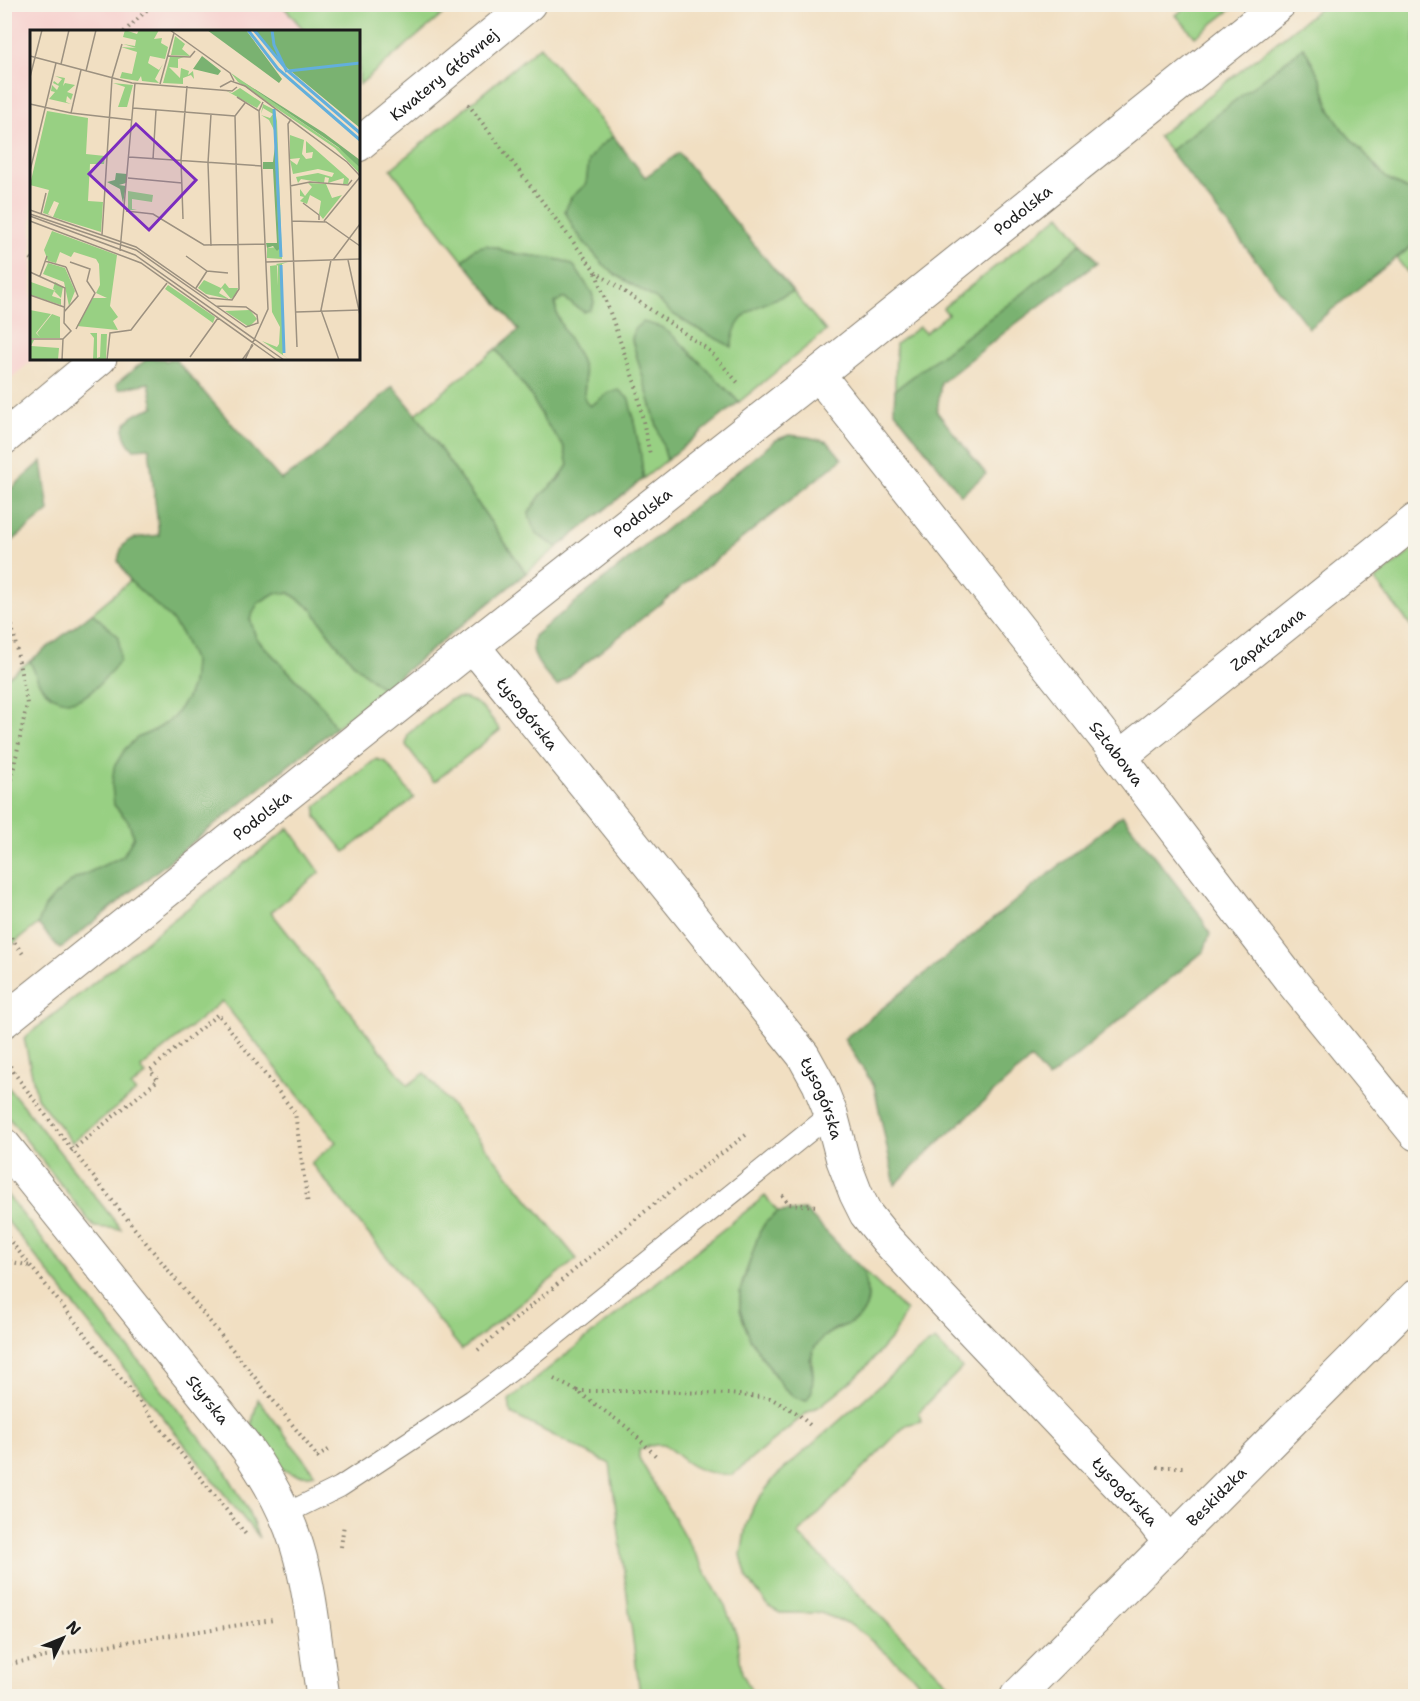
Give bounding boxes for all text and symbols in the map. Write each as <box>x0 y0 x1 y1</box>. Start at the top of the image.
street label: Kwatery Głównej <box>385 24 502 126</box>
inset map <box>30 30 360 360</box>
street label: Podolska <box>989 180 1056 240</box>
street label: Podolska <box>609 483 676 543</box>
street label: Zapałczana <box>1226 603 1310 676</box>
street label: Łysogórska <box>491 673 563 755</box>
street label: Sztabowa <box>1085 717 1148 790</box>
street label: Podolska <box>228 785 296 845</box>
street label: Łysogórska <box>795 1053 847 1142</box>
street label: Styrska <box>181 1371 234 1429</box>
street label: Łysogórska <box>1086 1452 1162 1531</box>
street label: Beskidzka <box>1182 1462 1251 1531</box>
north arrow <box>33 1608 93 1668</box>
text: N <box>62 1616 86 1640</box>

